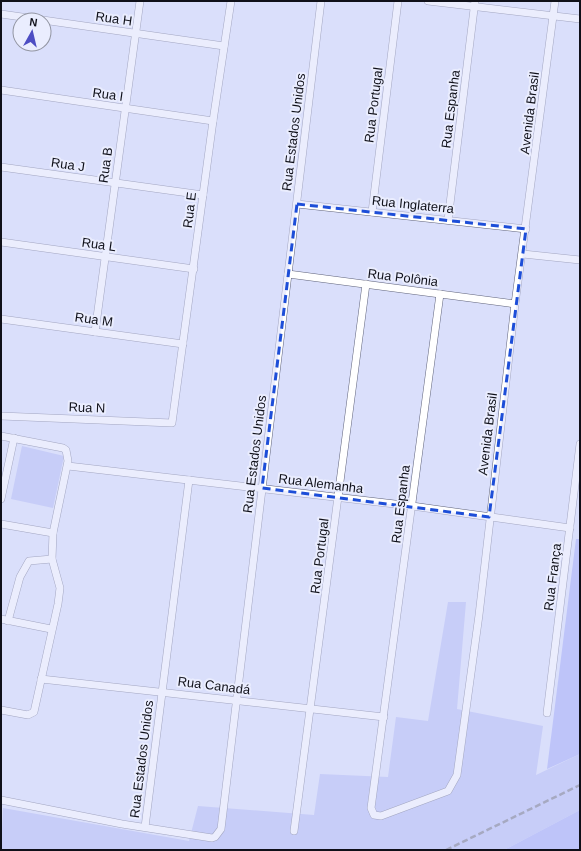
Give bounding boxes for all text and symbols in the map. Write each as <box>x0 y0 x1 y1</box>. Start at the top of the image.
street label: Rua H <box>95 9 133 28</box>
north arrow <box>12 12 52 52</box>
text: N <box>29 16 38 29</box>
street label: Rua Portugal <box>361 66 386 144</box>
street label: Rua Espanha <box>438 68 463 149</box>
street label: Avenida Brasil <box>517 71 542 155</box>
street label: Rua Estados Unidos <box>279 72 308 192</box>
street label: Rua I <box>91 85 124 104</box>
street label: Rua B <box>96 146 115 184</box>
street label: Rua J <box>50 155 86 174</box>
street label: Rua E <box>180 191 199 229</box>
street label: Rua Inglaterra <box>371 193 455 216</box>
street label: Rua L <box>81 235 117 254</box>
street label: Rua Polônia <box>367 266 440 289</box>
street label: Rua M <box>74 309 114 330</box>
street label: Avenida Brasil <box>475 392 500 476</box>
street label: Rua Estados Unidos <box>240 394 269 514</box>
street label: Rua N <box>68 399 106 416</box>
street label: Rua Espanha <box>388 463 413 544</box>
street label: Rua Alemanha <box>278 471 365 496</box>
street label: Rua Portugal <box>307 517 332 595</box>
street label: Rua França <box>541 542 564 612</box>
street label: Rua Canadá <box>177 674 252 697</box>
street label: Rua Estados Unidos <box>127 699 156 819</box>

